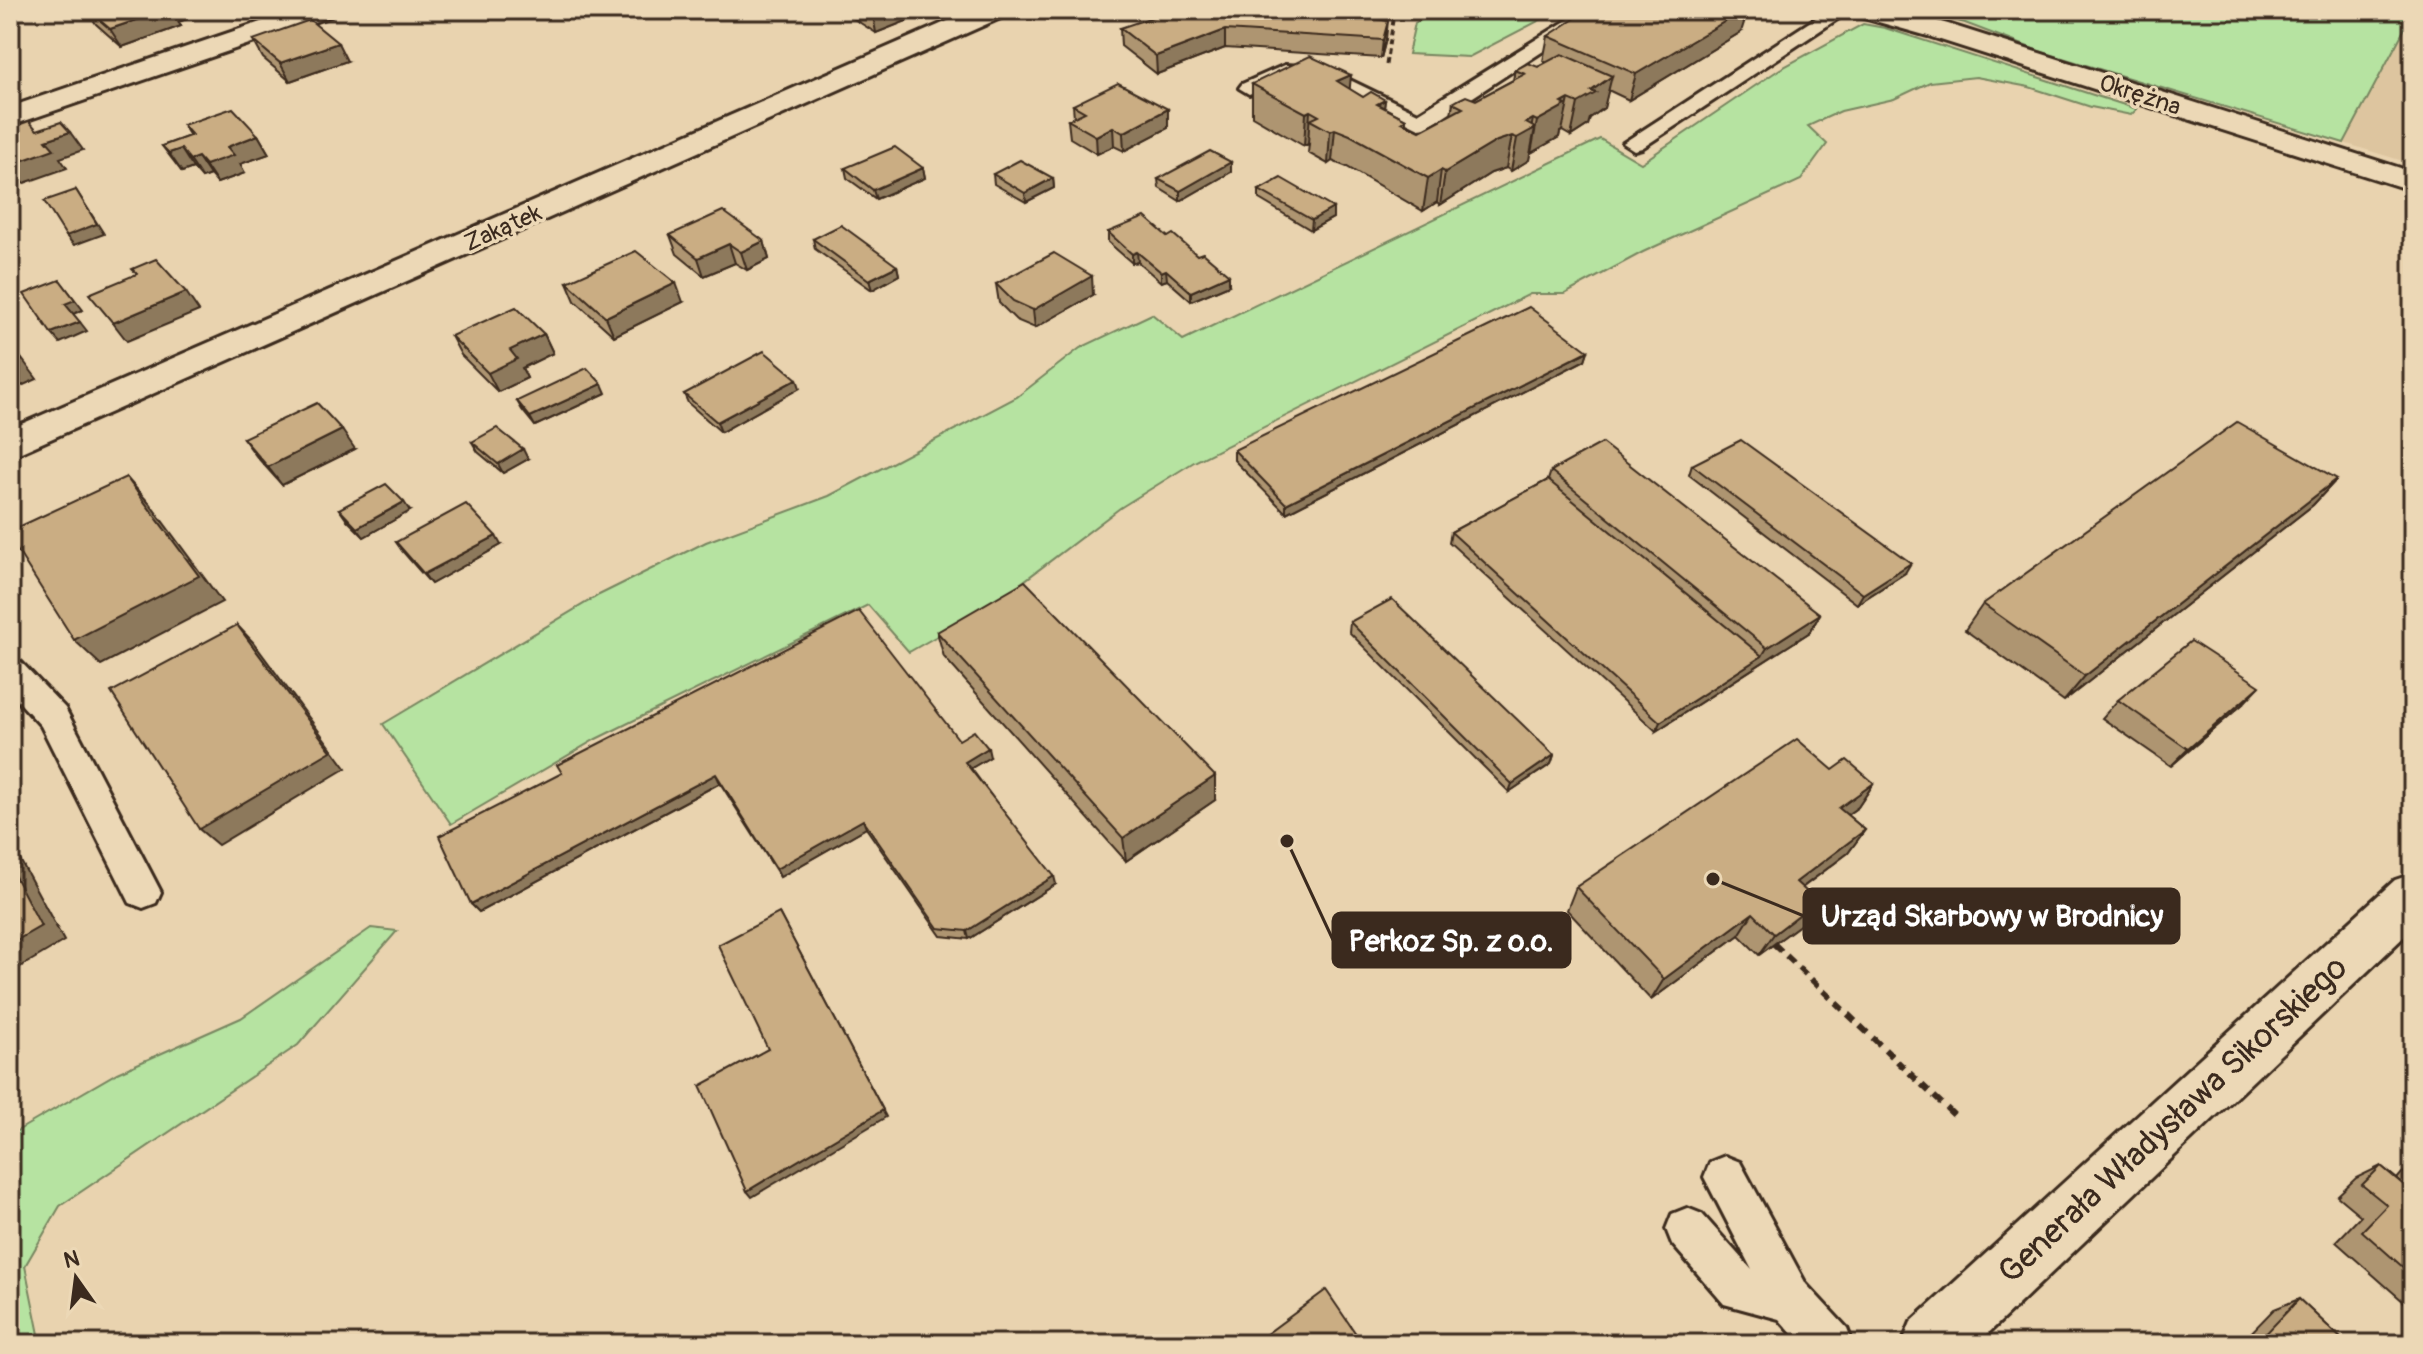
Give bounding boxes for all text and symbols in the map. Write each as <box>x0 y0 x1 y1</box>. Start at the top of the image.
street label: Okrężna <box>2096 68 2184 122</box>
street label: Zakątek <box>460 198 546 258</box>
callout: Urząd Skarbowy w Brodnicy <box>1804 889 2179 943</box>
text: Urząd Skarbowy w Brodnicy <box>1821 898 2164 935</box>
callout: Perkoz Sp. z o.o. <box>1333 913 1570 967</box>
text: Perkoz Sp. z o.o. <box>1348 923 1554 960</box>
street label: Generała Władysława Sikorskiego <box>1989 947 2357 1293</box>
north arrow <box>36 1238 116 1318</box>
text: N <box>61 1244 82 1275</box>

